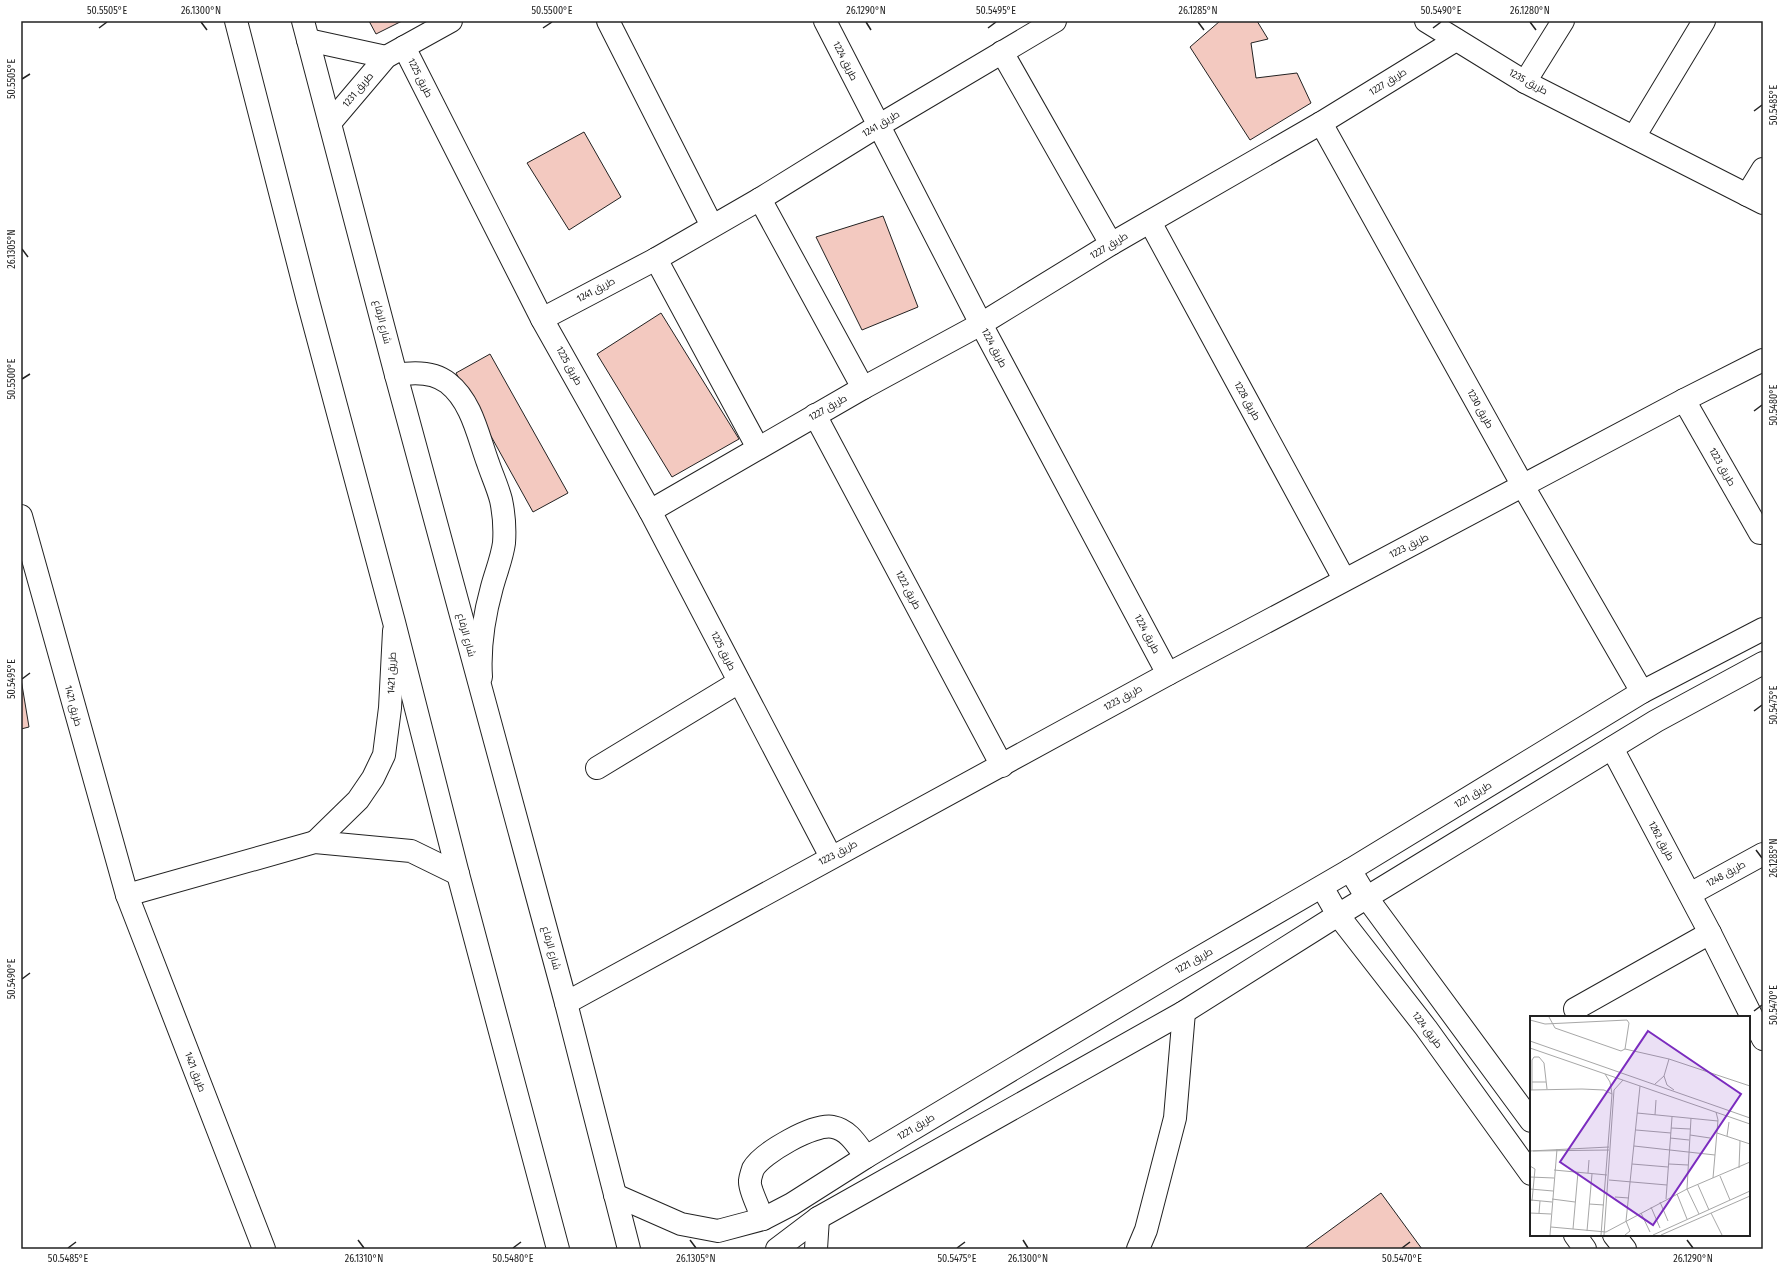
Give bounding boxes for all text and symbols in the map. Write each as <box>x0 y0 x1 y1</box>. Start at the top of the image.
text: 50.5505°E <box>87 5 127 17</box>
text: 26.1300°N <box>181 5 221 17</box>
text: 50.5500°E <box>532 5 573 17</box>
text: 26.1290°N <box>846 5 886 17</box>
text: 50.5495°E <box>976 5 1016 17</box>
text: 26.1285°N <box>1178 5 1218 17</box>
text: 50.5490°E <box>1421 5 1462 17</box>
text: 26.1280°N <box>1510 5 1550 17</box>
street label: طريق 1224 <box>830 39 860 83</box>
street label: طريق 1225 <box>405 56 435 100</box>
text: 50.5505°E <box>6 59 18 99</box>
street label: طريق 1227 <box>1367 66 1409 98</box>
street label: طريق 1235 <box>1506 66 1550 98</box>
street label: طريق 1231 <box>340 70 376 110</box>
text: 50.5485°E <box>1768 85 1780 125</box>
street label: طريق 1241 <box>860 108 902 140</box>
text: 26.1305°N <box>6 229 18 269</box>
street label: طريق 1227 <box>1088 230 1130 262</box>
street label: طريق 1241 <box>575 275 617 305</box>
street label: شارع الرفاع <box>371 299 393 345</box>
street label: طريق 1224 <box>979 326 1009 370</box>
street label: طريق 1225 <box>553 344 585 388</box>
text: 50.5500°E <box>6 358 18 399</box>
street label: طريق 1228 <box>1231 379 1263 423</box>
text: 50.5480°E <box>1768 384 1780 426</box>
street label: طريق 1230 <box>1464 387 1496 431</box>
street label: طريق 1227 <box>807 392 849 424</box>
street label: طريق 1223 <box>1706 446 1738 488</box>
street label: طريق 1223 <box>1387 531 1431 561</box>
street label: طريق 1222 <box>893 568 923 612</box>
street label: شارع الرفاع <box>454 612 478 658</box>
street label: طريق 1224 <box>1132 612 1162 656</box>
street label: طريق 1225 <box>708 629 738 673</box>
street label: طريق 1421 <box>385 652 399 694</box>
text: 50.5495°E <box>6 659 18 699</box>
street label: طريق 1223 <box>1102 682 1144 714</box>
street label: طريق 1421 <box>62 684 84 728</box>
text: 50.5475°E <box>1768 685 1780 725</box>
street label: طريق 1221 <box>1452 779 1494 811</box>
street label: طريق 1262 <box>1646 819 1676 863</box>
street label: طريق 1223 <box>816 838 860 868</box>
text: 26.1285°N <box>1768 838 1780 878</box>
street label: طريق 1248 <box>1704 858 1748 890</box>
street label: شارع الرفاع <box>539 925 563 971</box>
street label: طريق 1221 <box>1173 945 1215 977</box>
text: 50.5490°E <box>6 958 18 999</box>
text: 50.5470°E <box>1768 985 1780 1025</box>
street label: طريق 1224 <box>1409 1009 1445 1051</box>
inset map <box>1530 1016 1750 1236</box>
street label: طريق 1421 <box>182 1050 208 1094</box>
street label: طريق 1221 <box>895 1111 937 1143</box>
text: 50.5485°E <box>48 1253 88 1265</box>
text: 26.1310°N <box>345 1253 383 1265</box>
text: 50.5480°E <box>492 1253 534 1265</box>
text: 26.1305°N <box>676 1253 716 1265</box>
text: 50.5475°E <box>937 1253 977 1265</box>
text: 26.1300°N <box>1008 1253 1048 1265</box>
text: 50.5470°E <box>1382 1253 1422 1265</box>
text: 26.1290°N <box>1673 1253 1713 1265</box>

